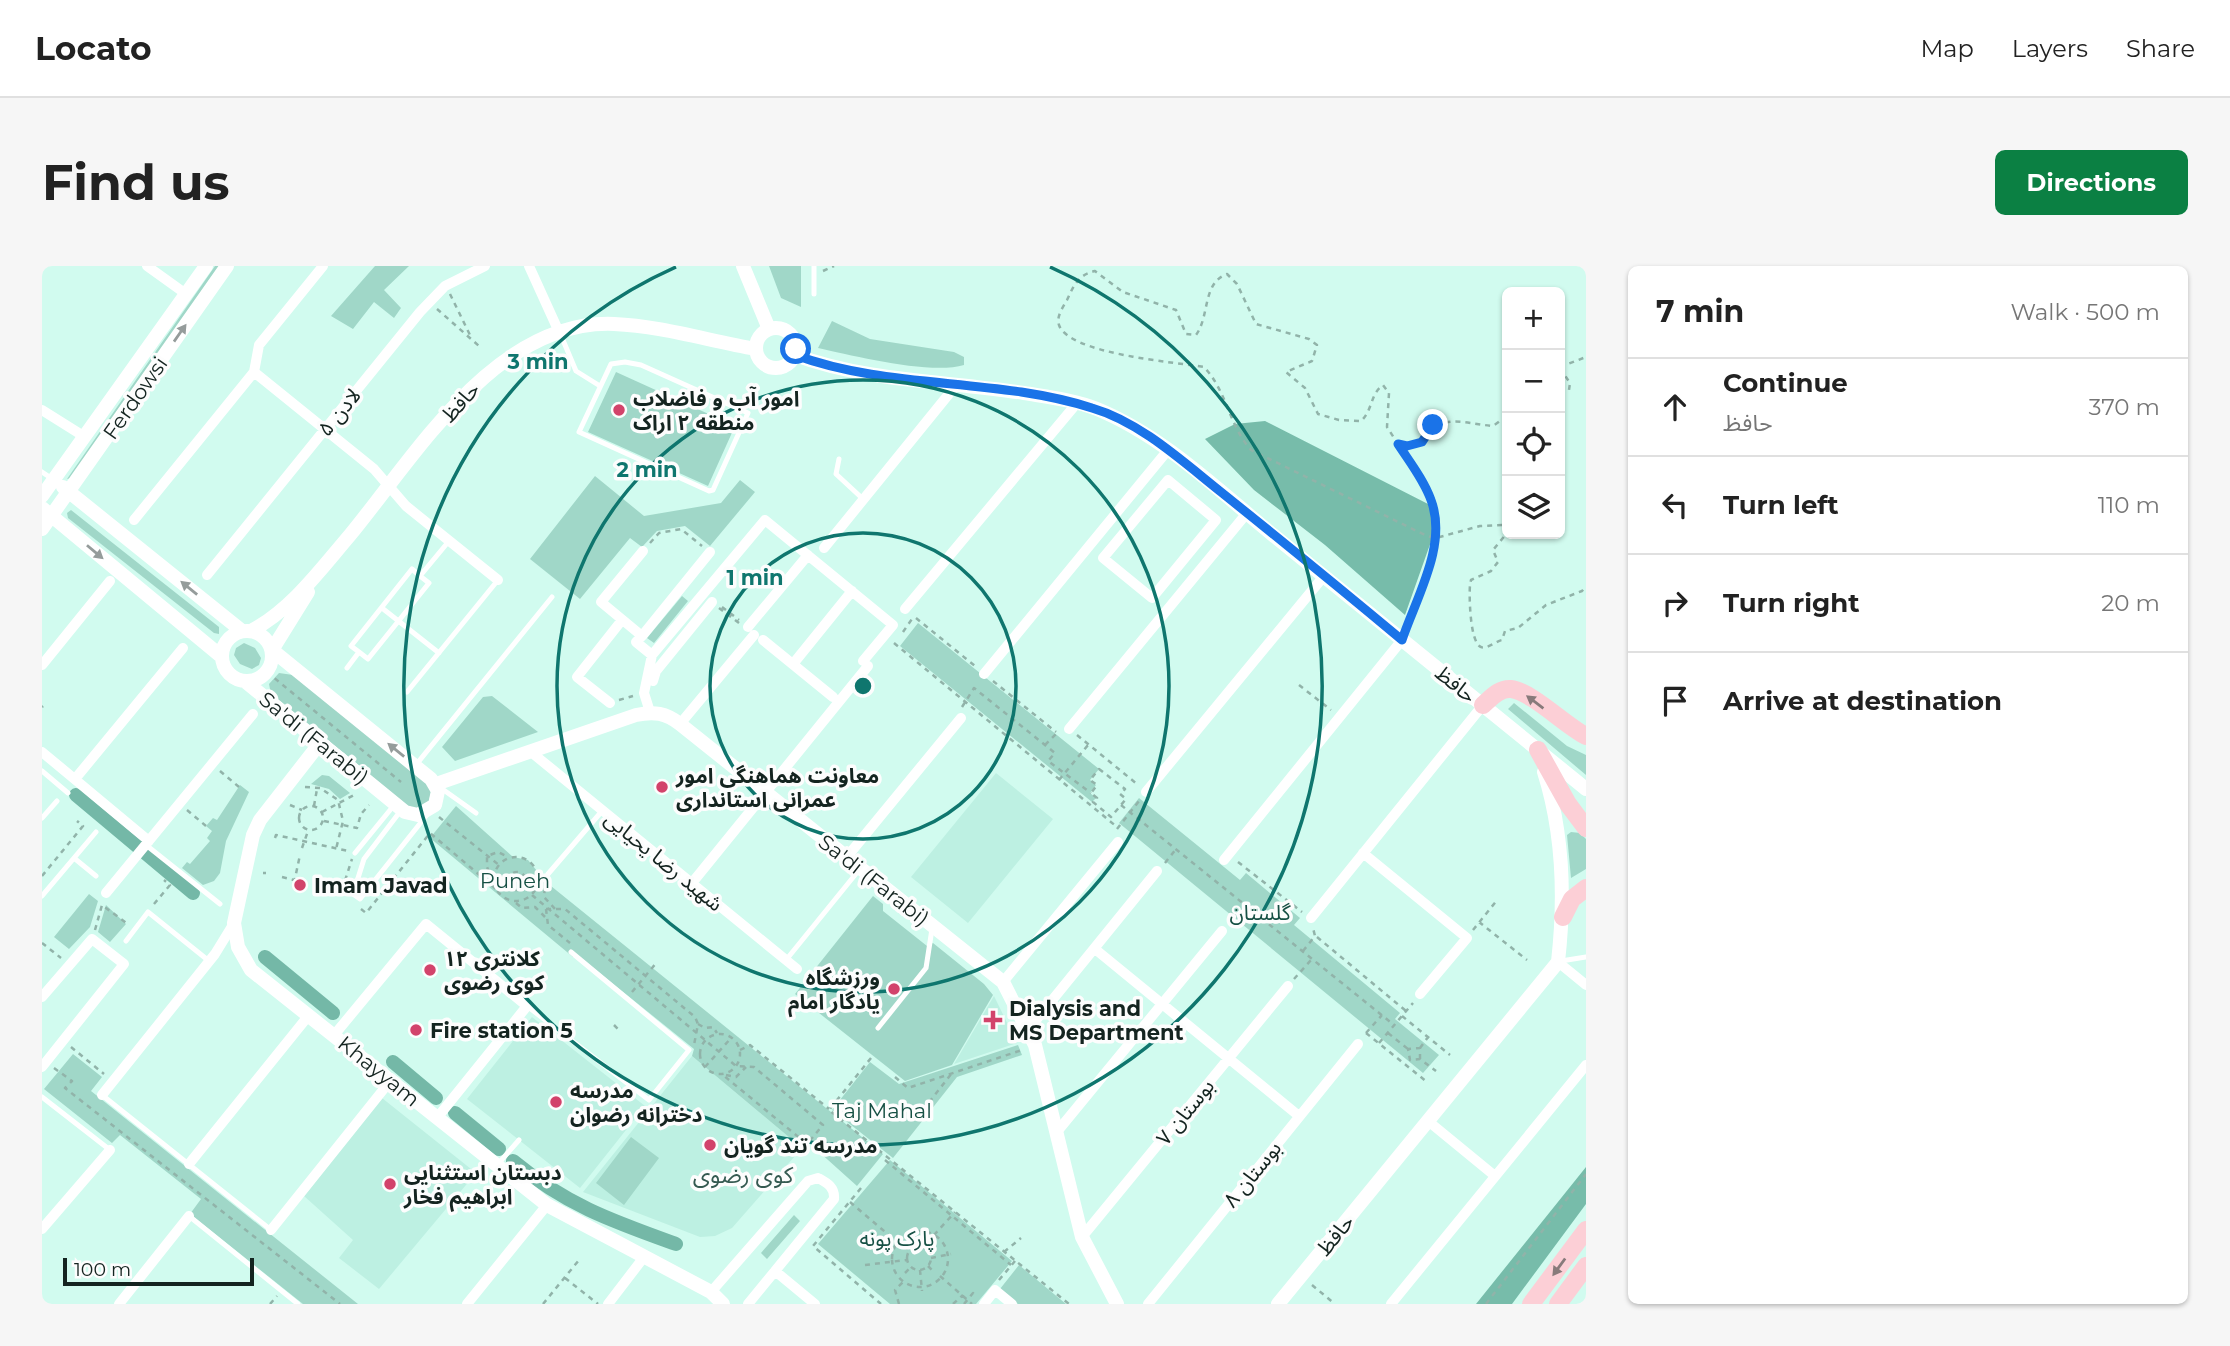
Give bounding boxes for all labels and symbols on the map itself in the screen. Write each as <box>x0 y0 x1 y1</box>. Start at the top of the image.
one-way arrow <box>173 324 187 342</box>
route start <box>780 333 811 364</box>
text: 3 min <box>506 349 569 374</box>
street label: Ferdowsi <box>97 352 173 444</box>
street label: حافظ <box>436 377 484 427</box>
street label: لادن ۵ <box>312 383 366 441</box>
place label: امور آب و فاضلاب منطقه ۲ اراک <box>633 386 800 435</box>
marker: امور آب و فاضلاب منطقه ۲ اراک <box>611 402 627 418</box>
route end <box>1417 409 1448 440</box>
text: 2 min <box>616 457 678 482</box>
one-way arrow <box>86 544 103 559</box>
text: 1 min <box>726 565 784 590</box>
one-way arrow <box>180 581 198 596</box>
street label: حافظ <box>1431 660 1481 708</box>
centre of rings <box>851 674 875 698</box>
street label: Sa'di (Farabi) <box>254 686 374 790</box>
one-way arrow <box>1526 695 1544 709</box>
one-way arrow <box>387 743 405 758</box>
place label: معاونت هماهنگی امور عمرانی استانداری <box>675 763 879 812</box>
marker: معاونت هماهنگی امور عمرانی استانداری <box>654 779 670 795</box>
street label: شهید رضا یحیایی <box>600 806 728 916</box>
street label: Sa'di (Farabi) <box>814 829 934 931</box>
park label: Puneh <box>480 868 550 893</box>
place label: Imam Javad <box>314 873 448 898</box>
marker: Imam Javad <box>292 877 308 893</box>
park label: گلستان <box>1229 900 1291 925</box>
place label: کلانتری ۱۲ کوی رضوی <box>444 946 545 995</box>
marker: کلانتری ۱۲ کوی رضوی <box>422 962 438 978</box>
place label: ورزشگاه یادگار امام <box>788 965 880 1018</box>
marker: ورزشگاه یادگار امام <box>886 981 902 997</box>
place label: Dialysis and MS Department <box>1009 996 1184 1045</box>
marker: Dialysis and MS Department <box>983 1010 1003 1030</box>
place label: Fire station 5 <box>430 1018 573 1043</box>
marker: Fire station 5 <box>408 1022 424 1038</box>
street label: Khayyam <box>333 1030 425 1112</box>
street label: بوستان ۷ <box>1151 1074 1219 1150</box>
place label: مدرسه دخترانه رضوان <box>570 1078 702 1127</box>
marker: مدرسه دخترانه رضوان <box>548 1094 564 1110</box>
park label: Taj Mahal <box>832 1098 932 1123</box>
place label: مدرسه تند گویان <box>724 1133 878 1158</box>
street label: بوستان ۸ <box>1218 1136 1286 1212</box>
marker: مدرسه تند گویان <box>702 1137 718 1153</box>
place label: دبستان استثنایی ابراهیم فخار <box>403 1160 562 1212</box>
district label: کوی رضوی <box>693 1161 794 1189</box>
marker: دبستان استثنایی ابراهیم فخار <box>382 1176 398 1192</box>
street label: حافظ <box>1311 1210 1359 1260</box>
park label: پارک پونه <box>859 1226 935 1252</box>
scale bar <box>63 1255 254 1287</box>
one-way arrow <box>1552 1258 1566 1276</box>

